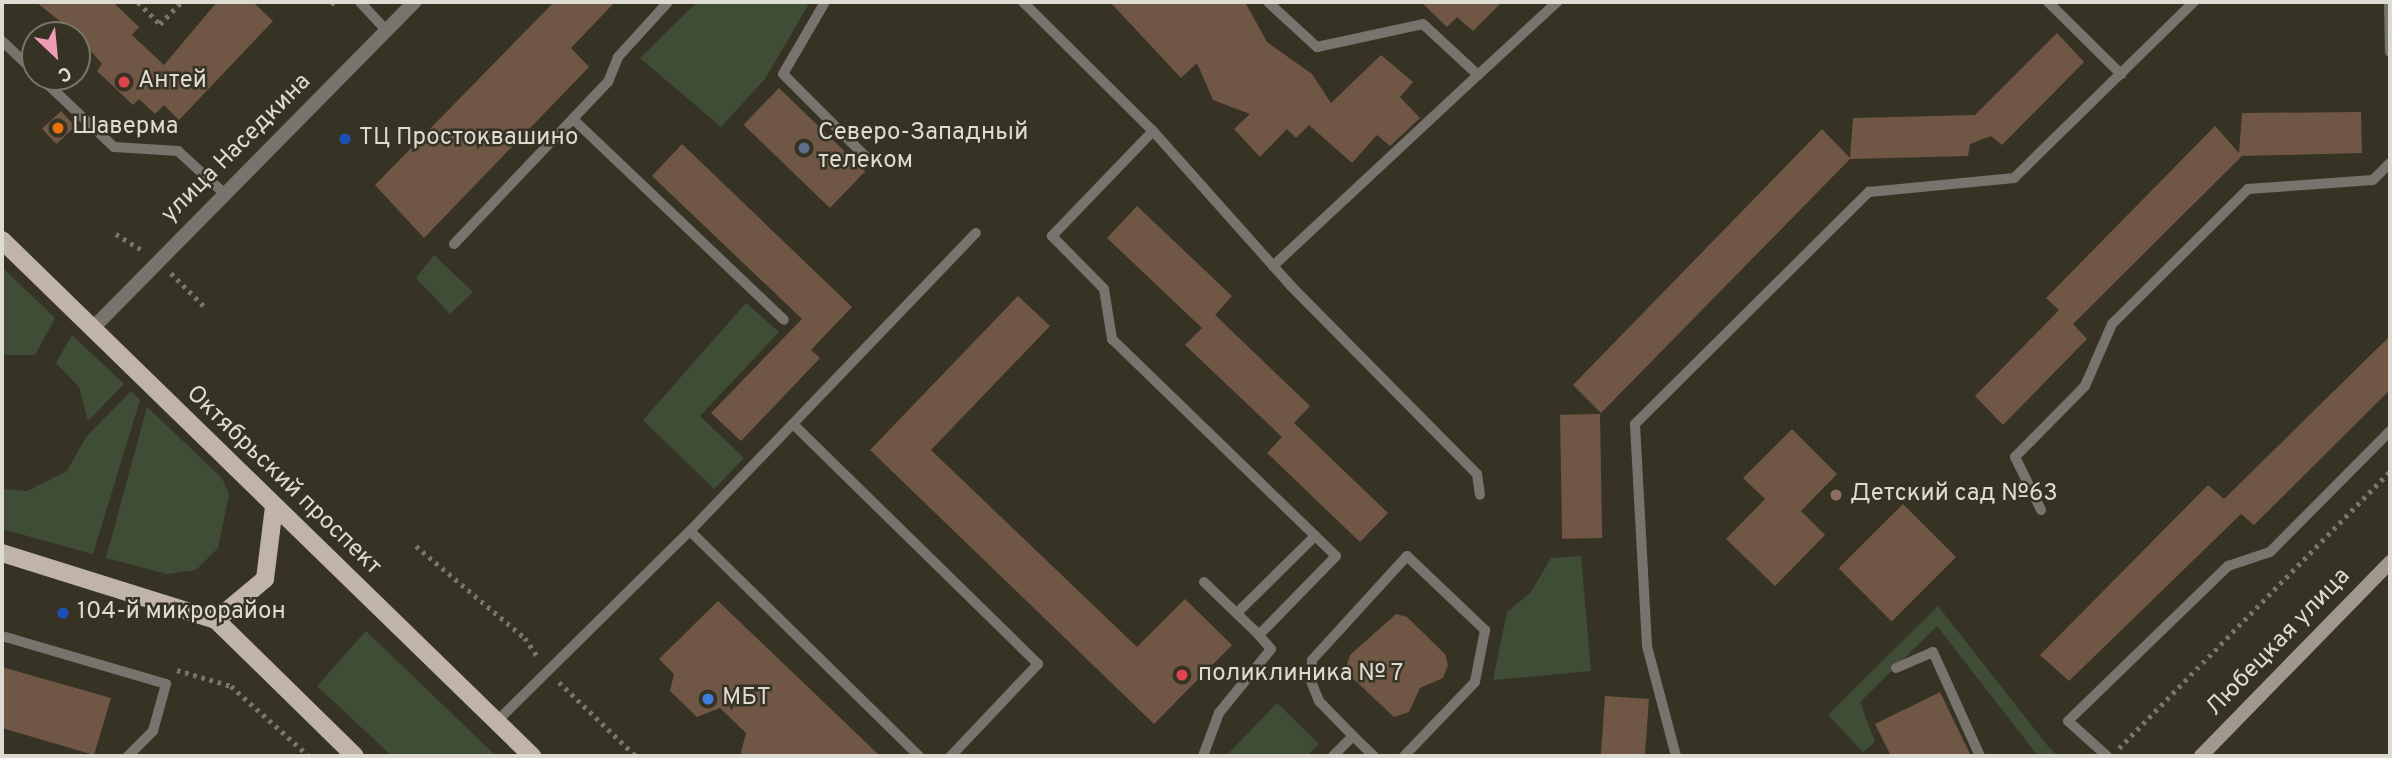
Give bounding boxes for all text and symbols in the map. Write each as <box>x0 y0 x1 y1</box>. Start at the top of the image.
north arrow <box>21 21 91 91</box>
text: С <box>54 60 75 87</box>
place label: Антей <box>138 68 207 96</box>
street label: улица Наседкина <box>156 68 318 230</box>
marker: Антей <box>116 74 132 90</box>
place label: Шаверма <box>72 114 178 142</box>
marker: Шаверма <box>50 120 66 136</box>
place label: Северо-Западный телеком <box>818 120 1028 176</box>
place label: ТЦ Простоквашино <box>359 125 578 153</box>
marker: ТЦ Простоквашино <box>337 131 353 147</box>
marker: Северо-Западный телеком <box>796 140 812 156</box>
street label: Октябрьский проспект <box>179 380 387 582</box>
place label: Детский сад №63 <box>1850 481 2058 509</box>
marker: Детский сад №63 <box>1828 487 1844 503</box>
street label: Любецкая улица <box>2201 563 2357 723</box>
place label: 104-й микрорайон <box>77 599 286 627</box>
marker: 104-й микрорайон <box>55 605 71 621</box>
place label: поликлиника № 7 <box>1198 661 1404 689</box>
marker: поликлиника № 7 <box>1172 665 1192 685</box>
place label: МБТ <box>722 685 771 713</box>
marker: МБТ <box>700 691 716 707</box>

